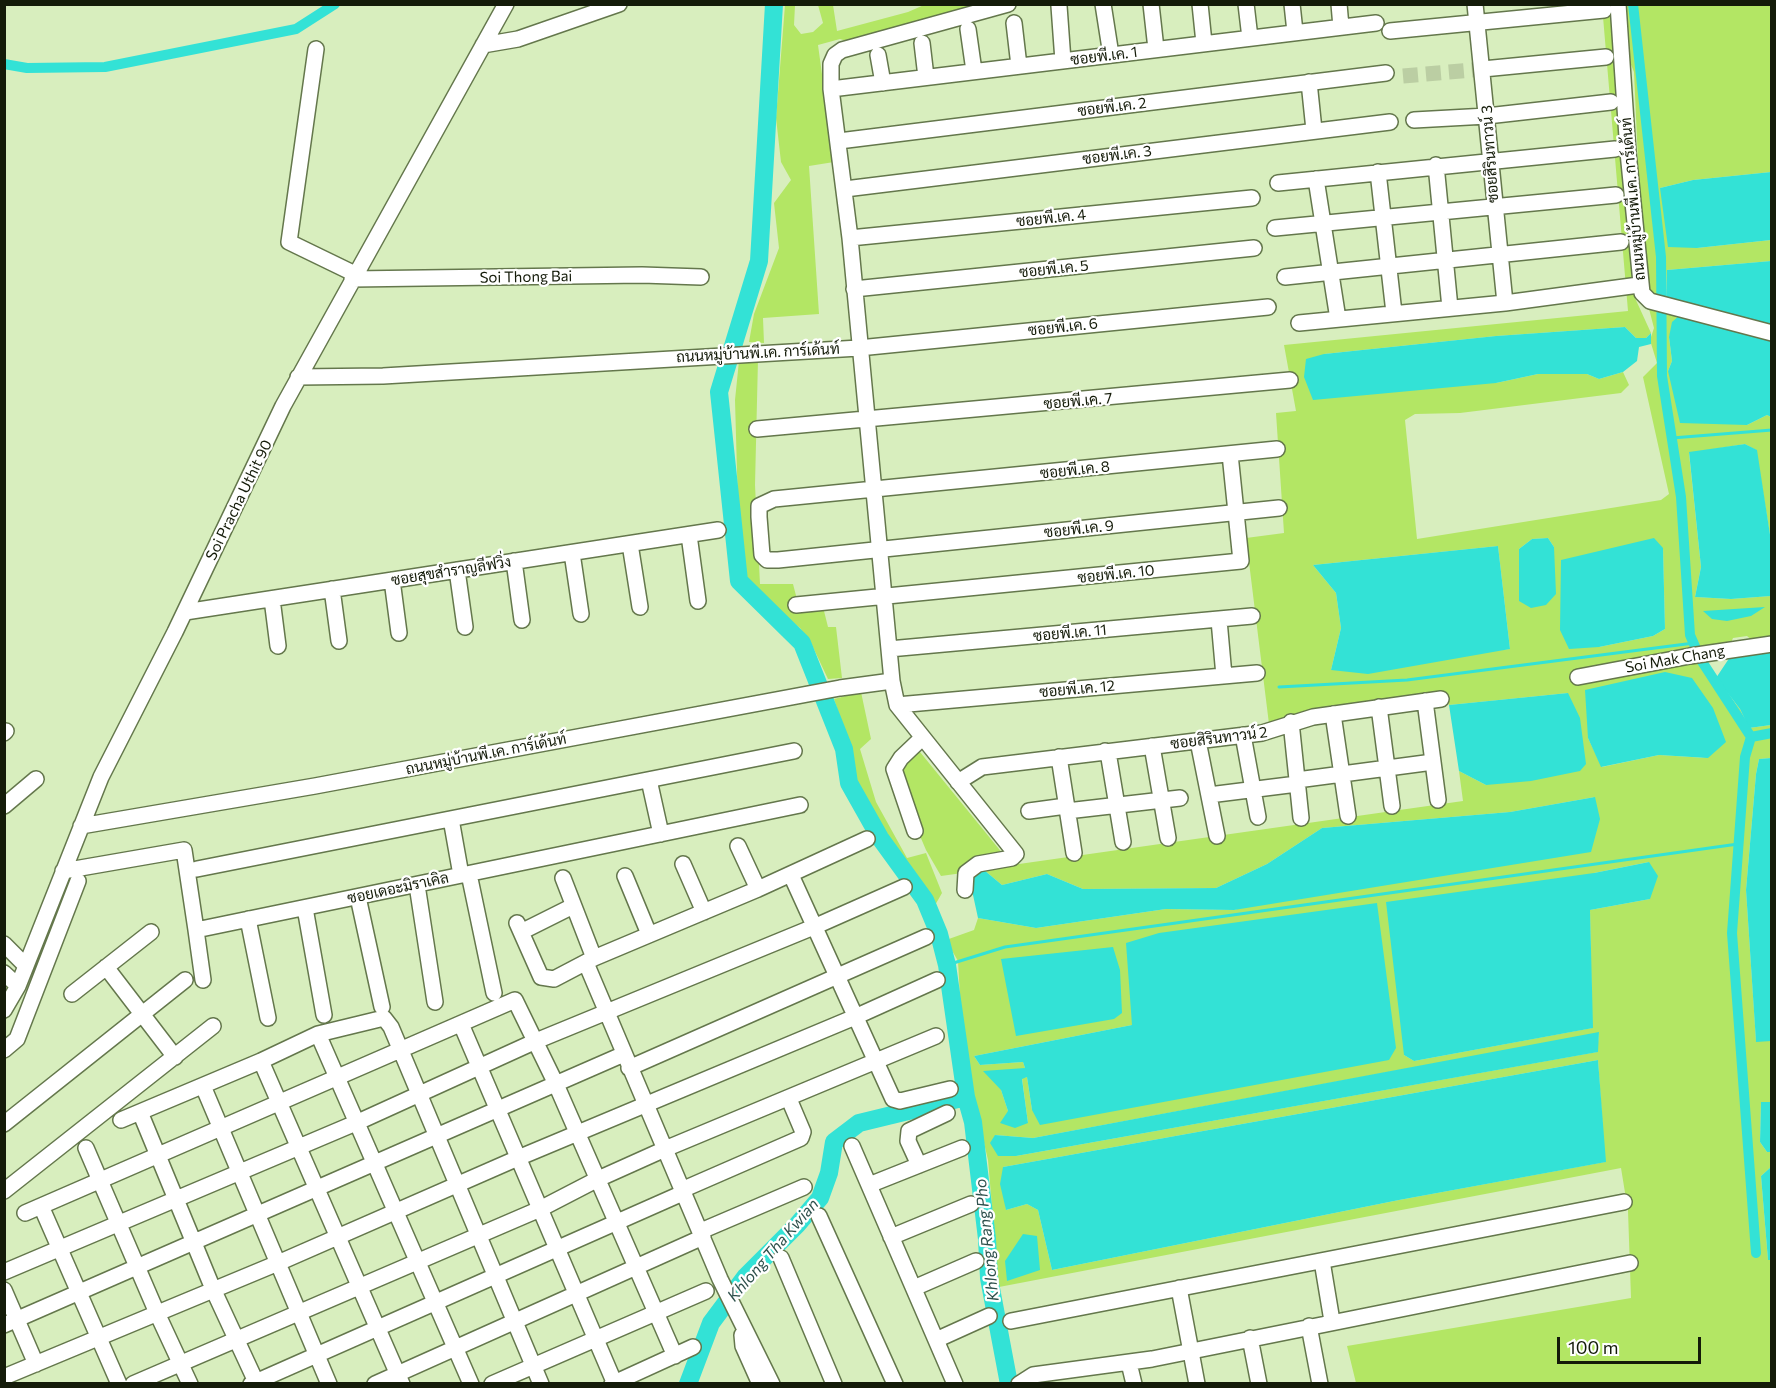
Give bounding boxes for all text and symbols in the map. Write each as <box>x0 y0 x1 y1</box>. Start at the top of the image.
street label: ซอยพี.เค. 1 <box>1069 43 1139 69</box>
street label: ซอยพี.เค. 2 <box>1076 94 1148 120</box>
street label: ซอยสิรินทาวน์ 3 <box>1478 105 1502 203</box>
street label: ถนนหมู่บ้านพี.เค. การ์เด้นท์ <box>1617 117 1649 281</box>
street label: ซอยพี.เค. 3 <box>1081 142 1153 168</box>
street label: ซอยพี.เค. 4 <box>1015 205 1087 231</box>
street label: ซอยพี.เค. 5 <box>1018 256 1090 282</box>
street label: Soi Thong Bai <box>480 267 572 287</box>
street label: ซอยพี.เค. 6 <box>1027 314 1099 340</box>
street label: ถนนหมู่บ้านพี.เค. การ์เด้นท์ <box>676 340 840 366</box>
street label: ซอยพี.เค. 7 <box>1043 389 1113 413</box>
street label: Soi Pracha Uthit 90 <box>202 437 276 563</box>
street label: ซอยพี.เค. 8 <box>1039 457 1111 483</box>
street label: ซอยพี.เค. 9 <box>1043 516 1115 542</box>
street label: ซอยสุขสำราญลีฟวิ่ง <box>390 553 512 589</box>
street label: ซอยพี.เค. 10 <box>1077 561 1155 587</box>
street label: ซอยพี.เค. 11 <box>1032 621 1108 645</box>
street label: Soi Mak Chang <box>1624 641 1726 677</box>
street label: ซอยพี.เค. 12 <box>1038 677 1116 701</box>
street label: ซอยสิรินทาวน์ 2 <box>1169 723 1269 753</box>
street label: ถนนหมู่บ้านพี.เค. การ์เด้นท์ <box>404 730 568 778</box>
street label: ซอยเดอะมิราเคิล <box>346 868 450 908</box>
water label: Khlong Rang Pho <box>971 1178 1003 1302</box>
water label: Khlong Tha Kwian <box>723 1195 823 1305</box>
scale bar <box>1560 1325 1704 1363</box>
text: 100 m <box>1568 1336 1618 1358</box>

